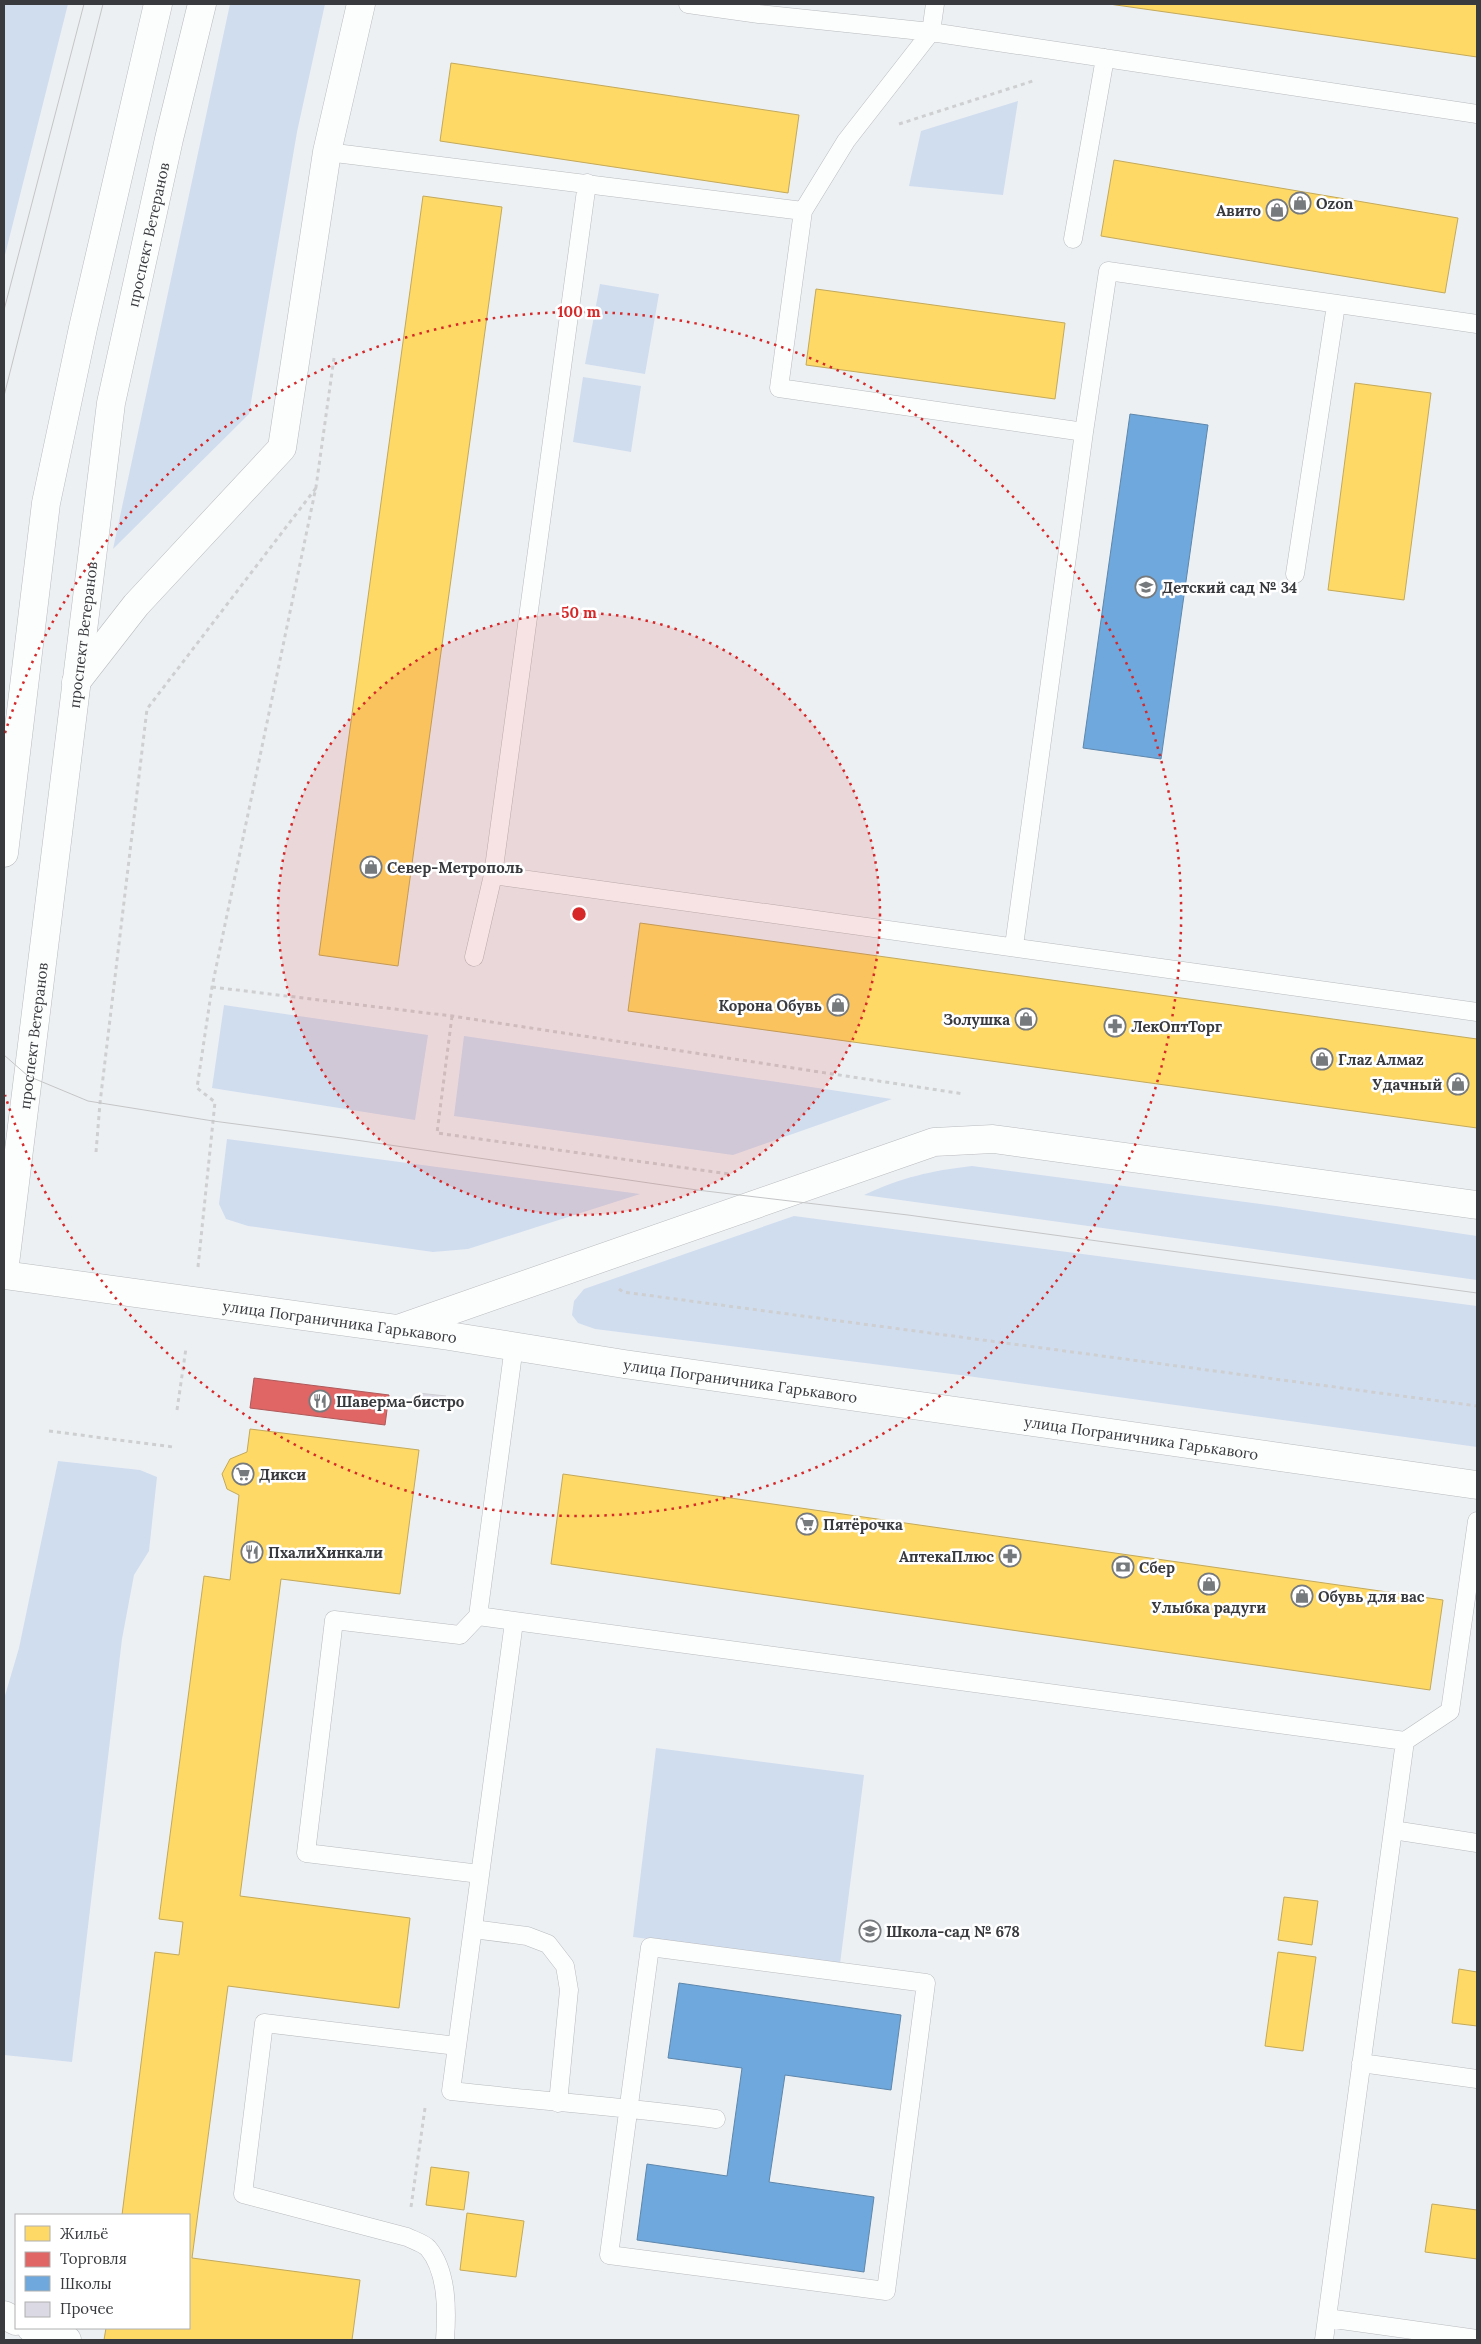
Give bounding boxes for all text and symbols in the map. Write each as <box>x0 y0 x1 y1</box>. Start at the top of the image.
street label: проспект Ветеранов <box>123 160 173 309</box>
shop icon: Ozon <box>1288 191 1312 215</box>
place label: Ozon <box>1316 194 1354 213</box>
shop icon: Авито <box>1265 198 1289 222</box>
place label: Авито <box>1216 201 1262 220</box>
text: 100 m <box>558 302 601 321</box>
street label: проспект Ветеранов <box>64 560 101 709</box>
school or university icon: Детский сад № 34 <box>1134 575 1158 599</box>
place label: Детский сад № 34 <box>1162 578 1297 597</box>
text: 50 m <box>561 603 597 622</box>
shop icon: Север-Метрополь <box>359 855 383 879</box>
place label: Север-Метрополь <box>387 858 523 877</box>
centre of rings <box>570 905 588 923</box>
street label: проспект Ветеранов <box>15 961 52 1110</box>
shop icon: Корона Обувь <box>826 993 850 1017</box>
place label: Корона Обувь <box>719 996 822 1015</box>
shop icon: Золушка <box>1014 1007 1038 1031</box>
place label: Золушка <box>943 1010 1010 1029</box>
pharmacy icon: ЛекОптТорг <box>1103 1014 1127 1038</box>
place label: ЛекОптТорг <box>1131 1017 1222 1036</box>
shop icon: Глаz Алмаz <box>1310 1047 1334 1071</box>
place label: Глаz Алмаz <box>1338 1050 1424 1069</box>
shop icon: Удачный <box>1446 1072 1470 1096</box>
place label: Удачный <box>1373 1075 1442 1094</box>
street label: улица Пограничника Гарькавого <box>222 1296 459 1347</box>
street label: улица Пограничника Гарькавого <box>622 1355 859 1407</box>
restaurant icon: Шаверма-бистро <box>308 1389 332 1413</box>
place label: Шаверма-бистро <box>336 1392 465 1411</box>
street label: улица Пограничника Гарькавого <box>1023 1411 1260 1463</box>
supermarket icon: Дикси <box>231 1462 255 1486</box>
place label: Дикси <box>259 1465 306 1484</box>
supermarket icon: Пятёрочка <box>795 1512 819 1536</box>
place label: Пятёрочка <box>823 1515 903 1534</box>
restaurant icon: ПхалиХинкали <box>240 1540 264 1564</box>
place label: ПхалиХинкали <box>268 1543 383 1562</box>
pharmacy icon: АптекаПлюс <box>998 1544 1022 1568</box>
place label: АптекаПлюс <box>899 1547 994 1566</box>
bank icon: Сбер <box>1111 1555 1135 1579</box>
place label: Сбер <box>1139 1558 1175 1577</box>
shop icon: Улыбка радуги <box>1197 1572 1221 1596</box>
shop icon: Обувь для вас <box>1290 1584 1314 1608</box>
place label: Обувь для вас <box>1318 1587 1425 1606</box>
place label: Улыбка радуги <box>1152 1598 1266 1617</box>
school or university icon: Школа-сад № 678 <box>858 1919 882 1943</box>
place label: Школа-сад № 678 <box>886 1922 1020 1941</box>
legend <box>15 2214 190 2329</box>
text: Жильё <box>60 2224 108 2243</box>
text: Торговля <box>60 2249 127 2268</box>
text: Школы <box>60 2274 112 2293</box>
text: Прочее <box>60 2299 114 2318</box>

